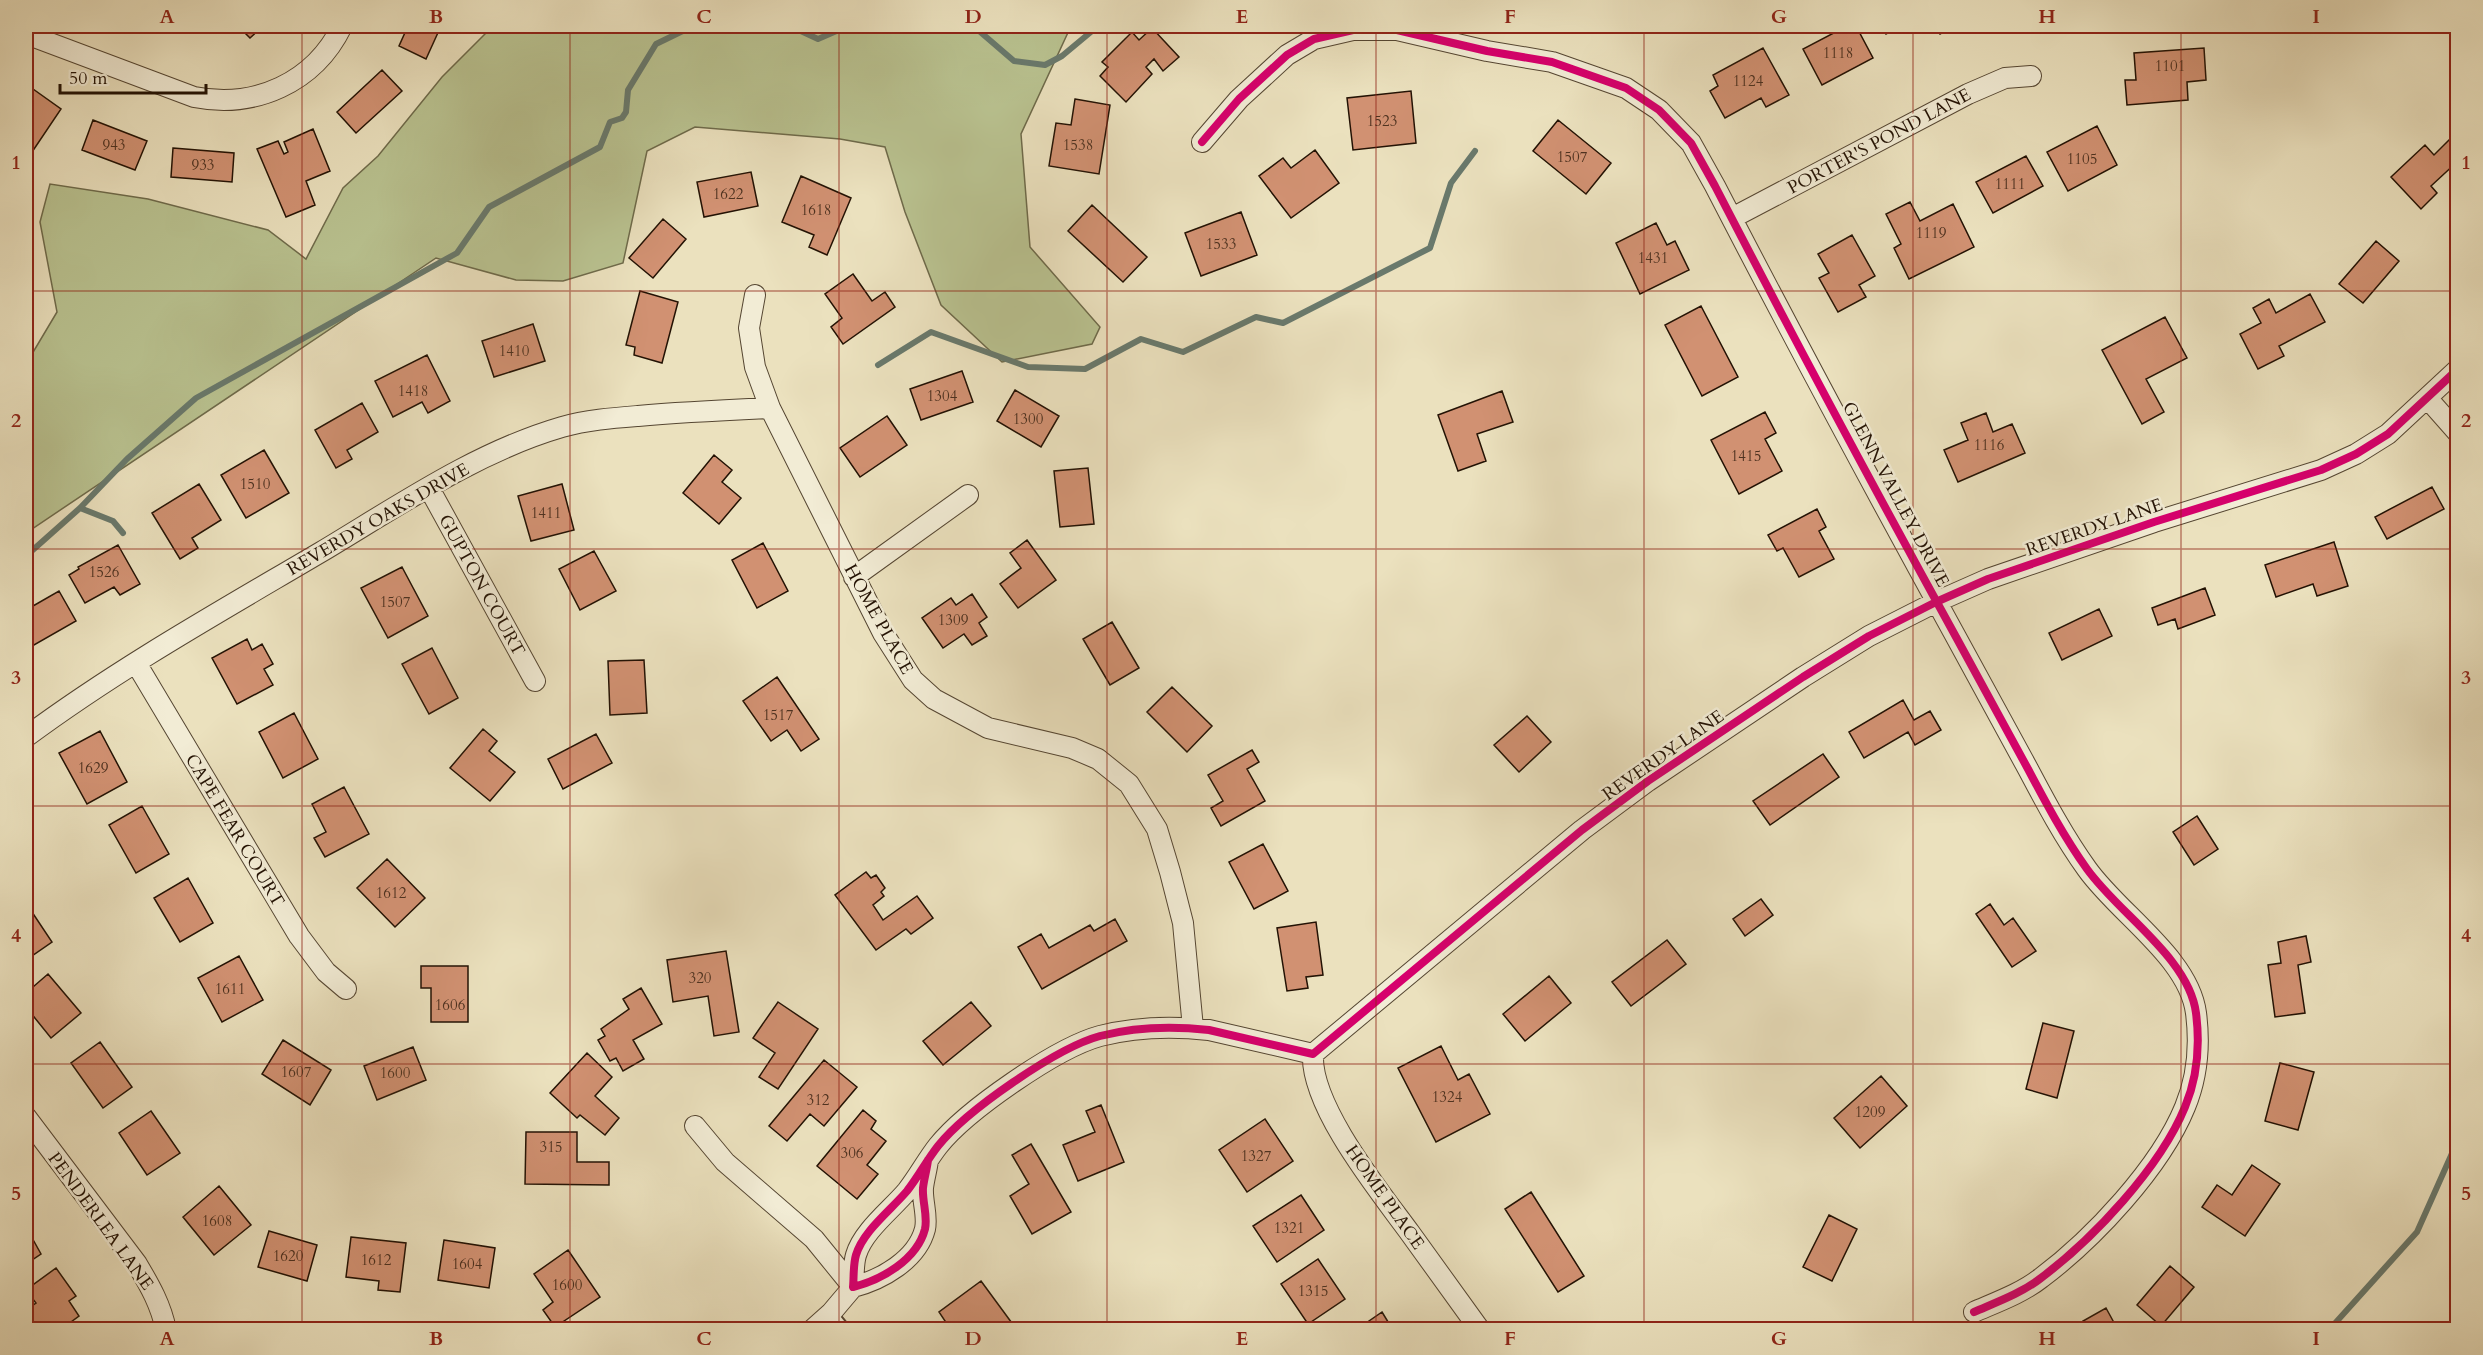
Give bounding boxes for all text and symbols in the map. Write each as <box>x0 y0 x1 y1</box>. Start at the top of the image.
text: A <box>159 3 175 30</box>
text: B <box>429 3 443 30</box>
text: C <box>696 3 712 30</box>
text: D <box>964 3 982 30</box>
text: E <box>1236 3 1248 30</box>
text: F <box>1504 3 1516 30</box>
text: G <box>1771 3 1787 30</box>
text: H <box>2038 3 2056 30</box>
text: I <box>2312 3 2320 30</box>
house number: 1118 <box>1823 43 1853 63</box>
house number: 1101 <box>2155 56 2185 76</box>
scale bar <box>60 57 206 95</box>
text: 50 m <box>69 66 108 91</box>
house number: 1124 <box>1733 71 1764 91</box>
street label: PORTER'S POND LANE <box>1783 82 1975 201</box>
house number: 1523 <box>1367 111 1397 131</box>
house number: 943 <box>102 135 126 155</box>
house number: 1538 <box>1063 135 1093 155</box>
house number: 1507 <box>1557 147 1588 167</box>
text: 1 <box>11 149 21 176</box>
house number: 1105 <box>2067 149 2097 169</box>
text: 1 <box>2461 149 2471 176</box>
house number: 933 <box>191 155 215 175</box>
house number: 1111 <box>1995 174 2025 194</box>
house number: 1622 <box>713 184 744 204</box>
house number: 1618 <box>801 200 831 220</box>
house number: 1119 <box>1916 223 1947 243</box>
house number: 1533 <box>1206 234 1236 254</box>
house number: 1431 <box>1638 248 1668 268</box>
house number: 1410 <box>499 341 530 361</box>
house number: 1418 <box>398 381 428 401</box>
house number: 1304 <box>927 386 958 406</box>
street label: GLENN VALLEY DRIVE <box>1836 397 1955 591</box>
text: 2 <box>11 407 21 434</box>
text: 2 <box>2461 407 2471 434</box>
house number: 1300 <box>1013 409 1044 429</box>
house number: 1116 <box>1974 435 2005 455</box>
house number: 1415 <box>1731 446 1761 466</box>
street label: REVERDY OAKS DRIVE <box>283 457 474 582</box>
house number: 1510 <box>240 474 271 494</box>
street label: REVERDY LANE <box>2022 492 2166 563</box>
house number: 1411 <box>531 503 561 523</box>
street label: GUPTON COURT <box>432 510 531 660</box>
street label: HOME PLACE <box>838 560 919 679</box>
house number: 1526 <box>89 562 120 582</box>
house number: 1507 <box>380 592 411 612</box>
house number: 1309 <box>938 610 969 630</box>
text: 3 <box>11 664 21 691</box>
text: 3 <box>2461 664 2471 691</box>
street label: REVERDY LANE <box>1597 704 1729 807</box>
house number: 1517 <box>763 705 794 725</box>
street label: CAPE FEAR COURT <box>179 749 290 911</box>
house number: 1629 <box>78 758 109 778</box>
house number: 1612 <box>376 883 407 903</box>
text: 4 <box>11 922 21 949</box>
text: 4 <box>2461 922 2471 949</box>
house number: 320 <box>688 968 712 988</box>
house number: 1611 <box>215 979 245 999</box>
house number: 1606 <box>435 995 466 1015</box>
house number: 1607 <box>281 1062 312 1082</box>
house number: 1600 <box>380 1063 411 1083</box>
house number: 1324 <box>1432 1087 1463 1107</box>
house number: 312 <box>806 1090 830 1110</box>
house number: 1209 <box>1855 1102 1886 1122</box>
house number: 315 <box>539 1137 563 1157</box>
street label: HOME PLACE <box>1339 1140 1430 1255</box>
house number: 306 <box>840 1143 864 1163</box>
house number: 1327 <box>1241 1146 1272 1166</box>
street label: PENDERLEA LANE <box>42 1147 159 1295</box>
text: 5 <box>11 1180 21 1207</box>
text: 5 <box>2461 1180 2471 1207</box>
house number: 1608 <box>202 1211 232 1231</box>
house number: 1321 <box>1274 1218 1304 1238</box>
house number: 1620 <box>273 1246 304 1266</box>
house number: 1612 <box>361 1250 392 1270</box>
house number: 1604 <box>452 1254 483 1274</box>
house number: 1600 <box>552 1275 583 1295</box>
house number: 1315 <box>1298 1281 1328 1301</box>
text: A <box>159 1325 175 1352</box>
text: B <box>429 1325 443 1352</box>
text: C <box>696 1325 712 1352</box>
text: D <box>964 1325 982 1352</box>
text: E <box>1236 1325 1248 1352</box>
text: F <box>1504 1325 1516 1352</box>
text: G <box>1771 1325 1787 1352</box>
text: H <box>2038 1325 2056 1352</box>
text: I <box>2312 1325 2320 1352</box>

